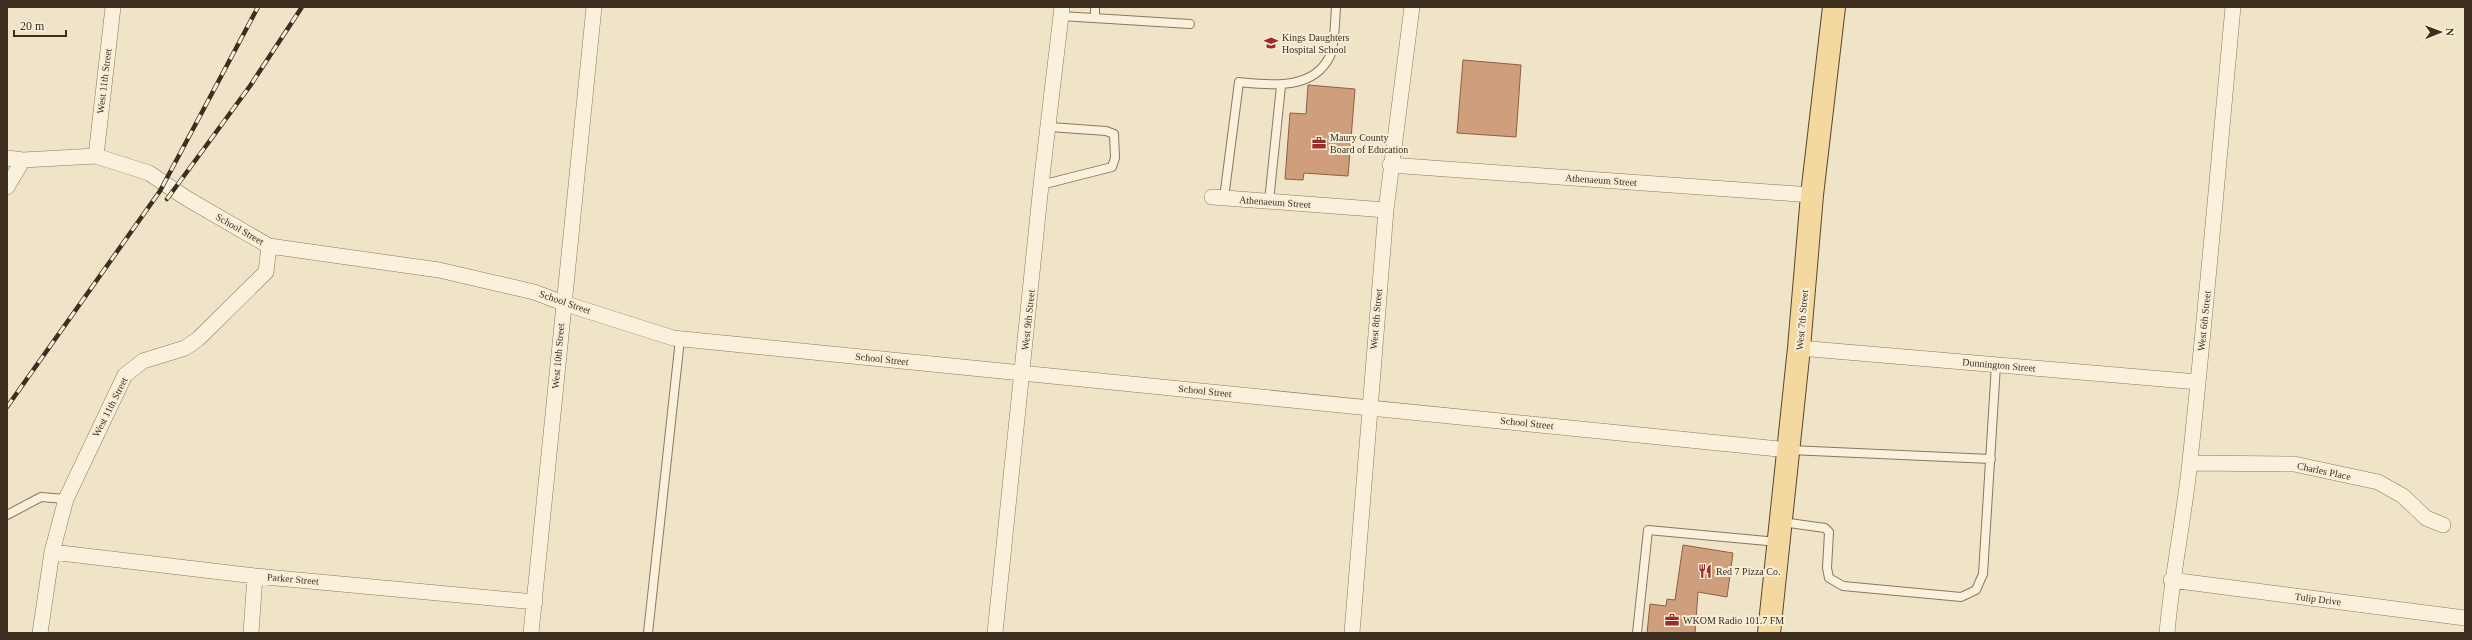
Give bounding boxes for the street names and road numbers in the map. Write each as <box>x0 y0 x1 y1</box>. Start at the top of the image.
street label: West 11th Street <box>95 48 113 114</box>
street label: Athenaeum Street <box>1565 172 1637 188</box>
street label: Athenaeum Street <box>1239 194 1311 210</box>
street label: School Street <box>214 211 266 247</box>
street label: School Street <box>538 288 592 316</box>
street label: West 8th Street <box>1368 288 1384 350</box>
street label: West 9th Street <box>1019 289 1037 351</box>
street label: West 7th Street <box>1794 289 1810 351</box>
street label: West 6th Street <box>2195 290 2213 352</box>
street label: West 10th Street <box>550 323 566 389</box>
street label: School Street <box>855 351 909 367</box>
street label: Dunnington Street <box>1962 356 2036 374</box>
street label: West 11th Street <box>90 375 130 439</box>
street label: School Street <box>1178 383 1232 399</box>
street label: School Street <box>1500 415 1554 431</box>
street label: Charles Place <box>2296 460 2352 482</box>
street label: Parker Street <box>267 571 320 587</box>
street label: Tulip Drive <box>2294 591 2342 607</box>

